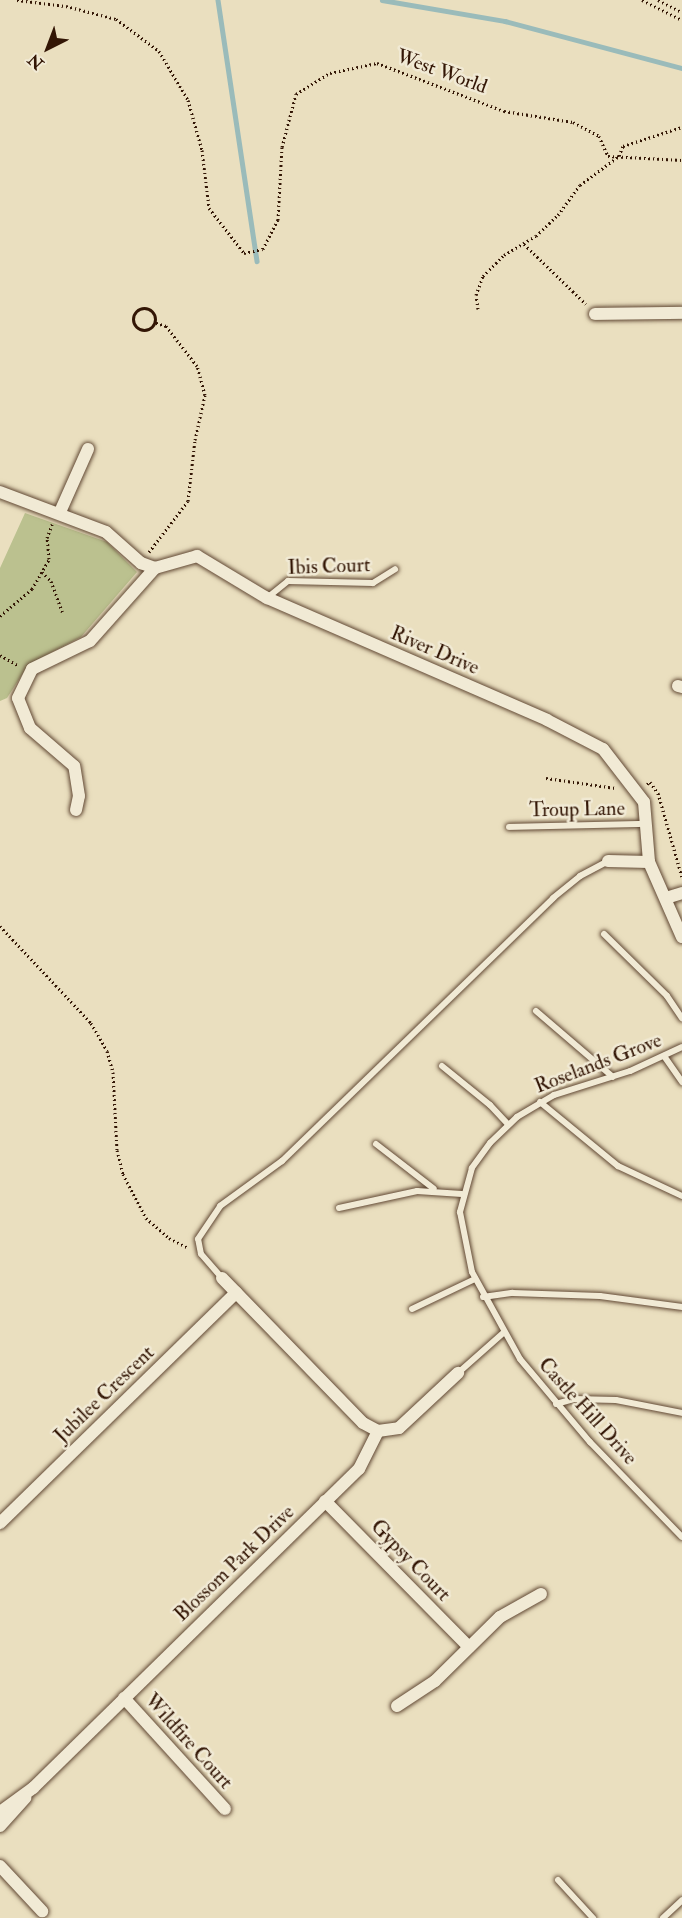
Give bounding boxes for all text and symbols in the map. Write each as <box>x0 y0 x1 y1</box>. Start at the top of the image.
north arrow <box>18 18 78 78</box>
street label: West World <box>393 43 491 99</box>
text: N <box>24 49 48 74</box>
street label: Ibis Court <box>287 553 371 579</box>
street label: River Drive <box>387 621 483 679</box>
street label: Troup Lane <box>529 796 625 822</box>
street label: Roselands Grove <box>531 1028 665 1098</box>
street label: Jubilee Crescent <box>49 1341 159 1447</box>
street label: Castle Hill Drive <box>534 1353 642 1469</box>
street label: Blossom Park Drive <box>169 1500 299 1626</box>
street label: Gypsy Court <box>366 1514 456 1606</box>
street label: Wildfire Court <box>140 1688 238 1794</box>

